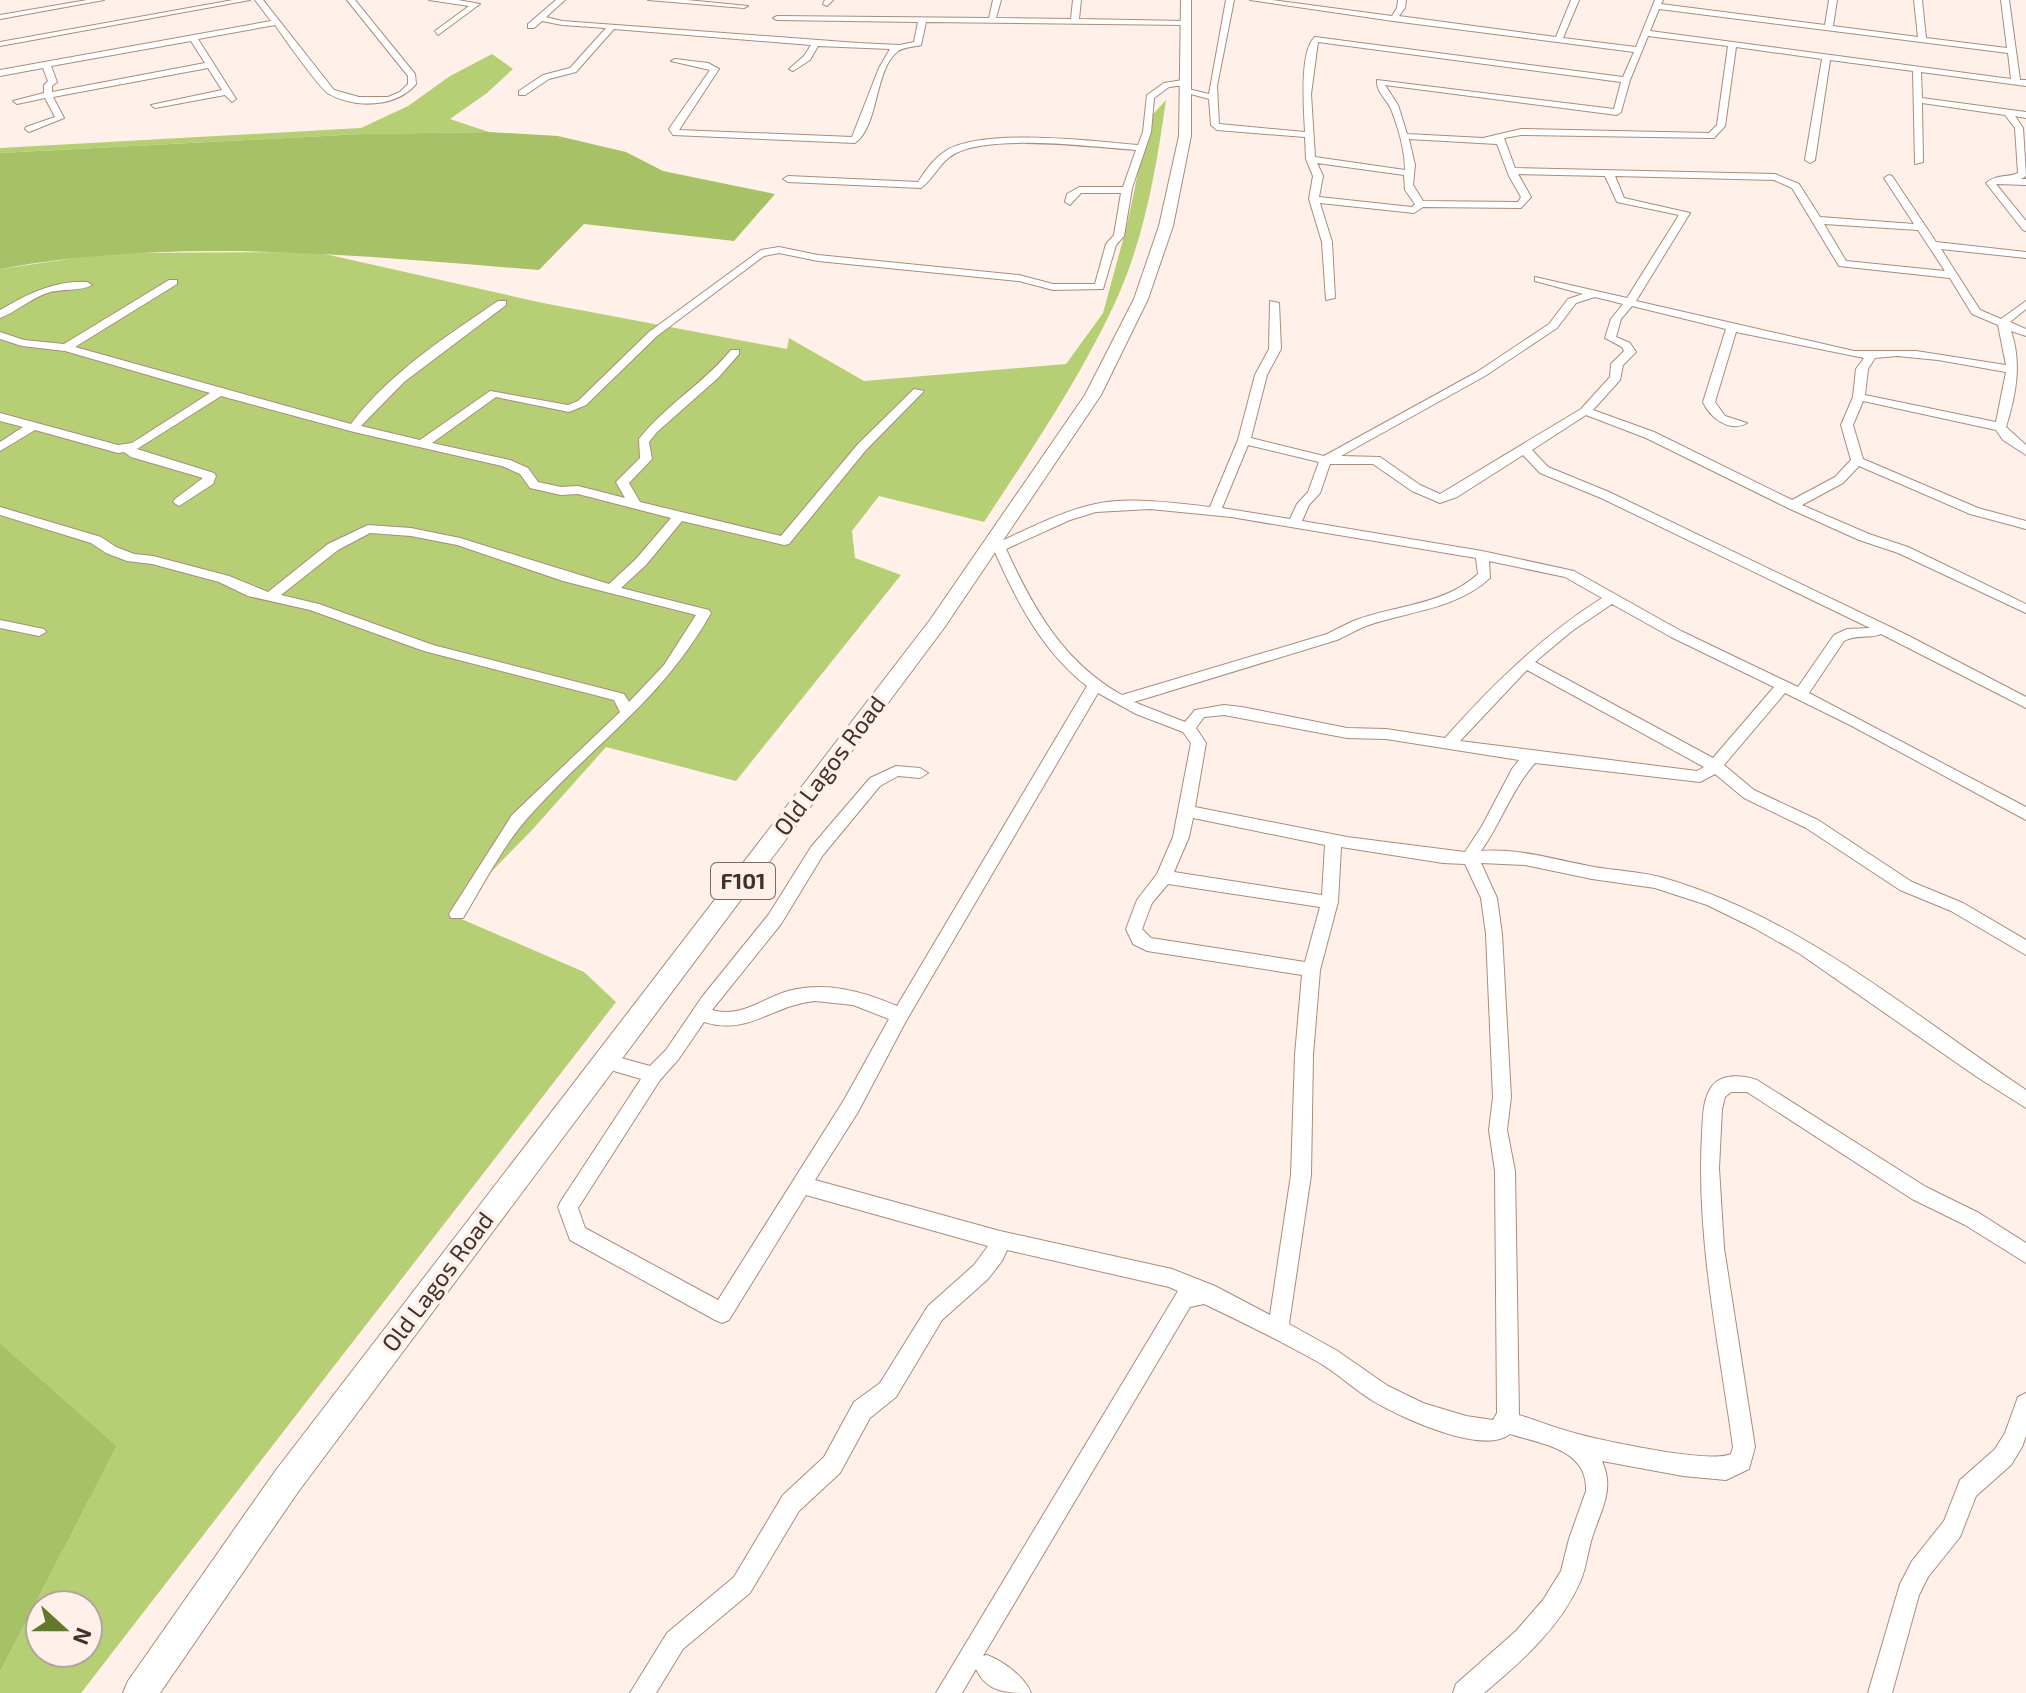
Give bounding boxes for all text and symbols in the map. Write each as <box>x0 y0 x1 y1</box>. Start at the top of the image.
street label: Old Lagos Road <box>767 689 891 841</box>
road number: F101 <box>711 863 775 899</box>
street label: Old Lagos Road <box>375 1205 499 1357</box>
north arrow <box>24 1589 104 1669</box>
text: N <box>69 1624 99 1649</box>

